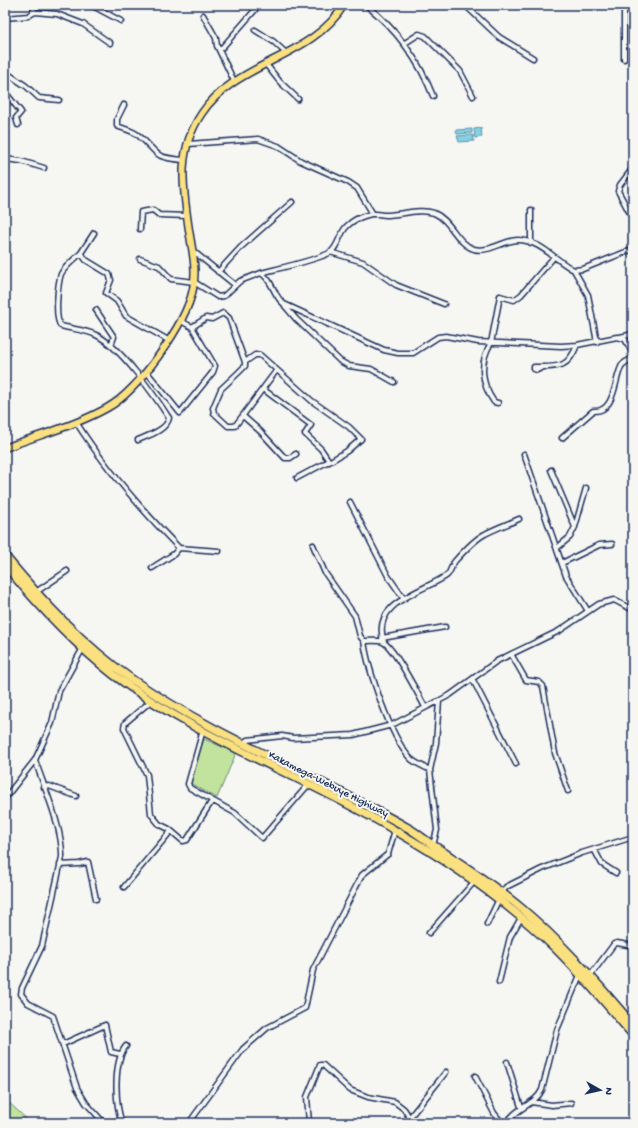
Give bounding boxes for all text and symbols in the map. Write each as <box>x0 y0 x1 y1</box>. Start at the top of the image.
street label: Kakamega-Webuye Highway <box>266 749 391 821</box>
north arrow <box>580 1070 620 1110</box>
text: N <box>601 1087 614 1096</box>

